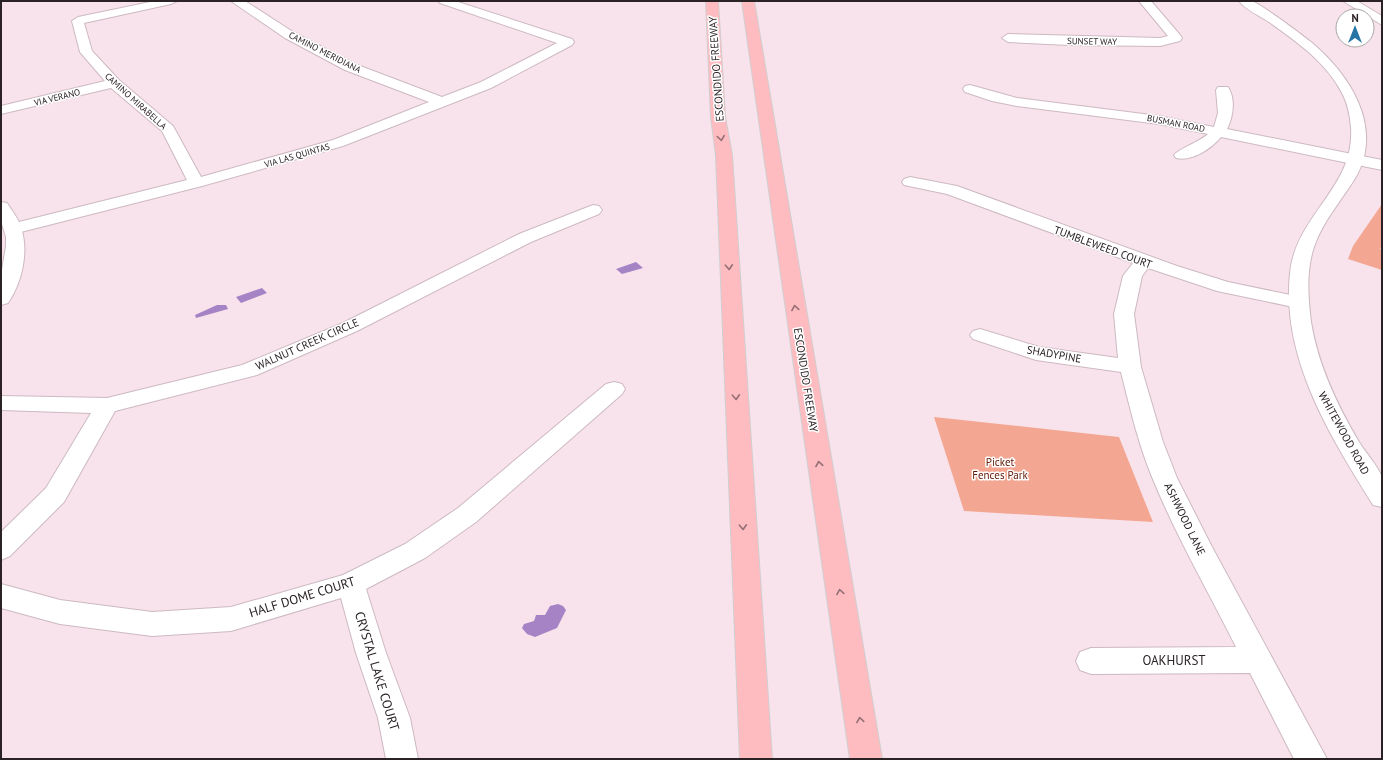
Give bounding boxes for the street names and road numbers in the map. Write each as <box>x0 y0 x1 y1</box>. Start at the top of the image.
street label: ESCONDIDO FREEWAY <box>705 15 727 122</box>
street label: CAMINO MERIDIANA <box>287 29 364 75</box>
street label: SUNSET WAY <box>1067 35 1117 47</box>
street label: CAMINO MIRABELLA <box>103 70 170 132</box>
street label: VIA VERANO <box>32 86 81 108</box>
street label: BUSMAN ROAD <box>1146 112 1206 134</box>
street label: VIA LAS QUINTAS <box>262 140 331 170</box>
street label: TUMBLEWEED COURT <box>1052 223 1154 271</box>
street label: WALNUT CREEK CIRCLE <box>253 315 361 373</box>
street label: ESCONDIDO FREEWAY <box>791 327 821 434</box>
street label: SHADYPINE <box>1026 342 1082 366</box>
street label: WHITEWOOD ROAD <box>1315 389 1373 477</box>
street label: ASHWOOD LANE <box>1161 480 1209 558</box>
street label: HALF DOME COURT <box>247 573 357 621</box>
street label: CRYSTAL LAKE COURT <box>351 609 403 733</box>
street label: OAKHURST <box>1142 652 1206 669</box>

